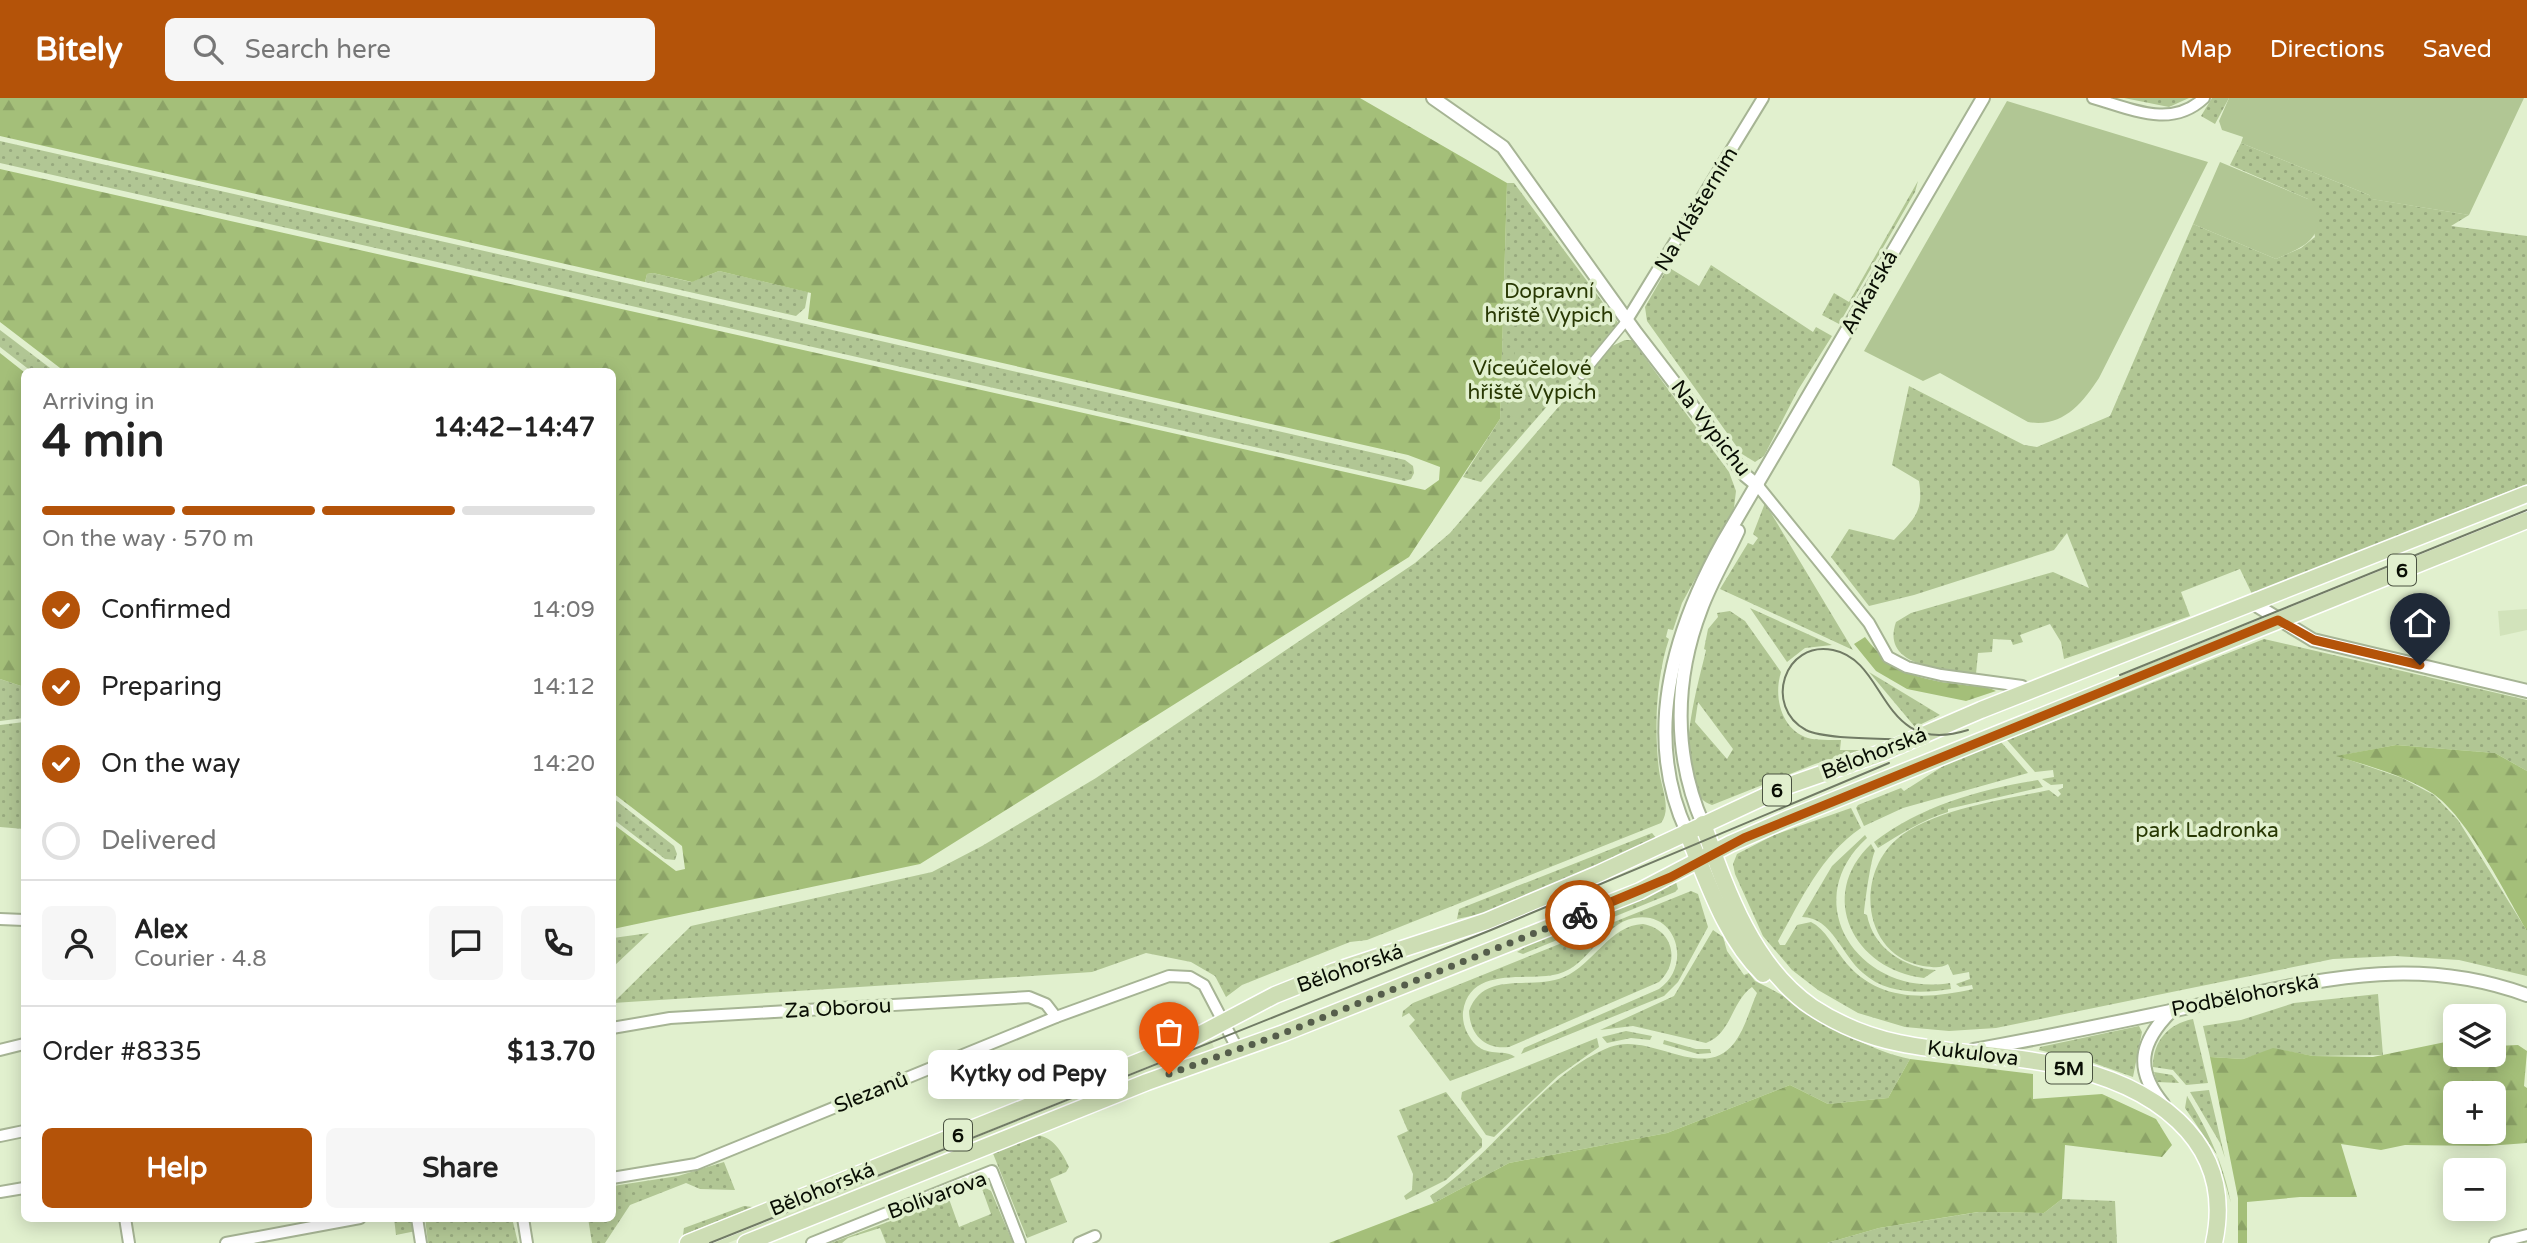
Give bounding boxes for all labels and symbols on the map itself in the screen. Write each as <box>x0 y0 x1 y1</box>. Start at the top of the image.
street label: Na Klášterním <box>1650 143 1743 276</box>
street label: Ankarská <box>1835 246 1903 339</box>
park label: Dopravní hřiště Vypich <box>1484 279 1614 328</box>
park label: Víceúčelové hřiště Vypich <box>1467 356 1597 405</box>
street label: Na Vypichu <box>1665 375 1756 481</box>
road number: 6 <box>2388 555 2416 586</box>
pin <box>2390 593 2450 665</box>
street label: Bělohorská <box>1818 722 1931 785</box>
road number: 6 <box>1763 775 1791 806</box>
park label: park Ladronka <box>2135 818 2279 843</box>
courier <box>1545 880 1615 950</box>
street label: Bělohorská <box>1294 939 1407 998</box>
street label: Podbělohorská <box>2169 969 2321 1022</box>
street label: Za Oborou <box>784 993 892 1024</box>
pin <box>1139 1002 1199 1074</box>
street label: Kukulova <box>1926 1035 2020 1071</box>
callout: Kytky od Pepy <box>928 1049 1127 1098</box>
road number: 5M <box>2046 1052 2092 1084</box>
street label: Slezanů <box>831 1066 912 1119</box>
road number: 6 <box>944 1119 972 1150</box>
street label: Bělohorská <box>766 1157 878 1222</box>
street label: Bolívarova <box>884 1166 990 1225</box>

